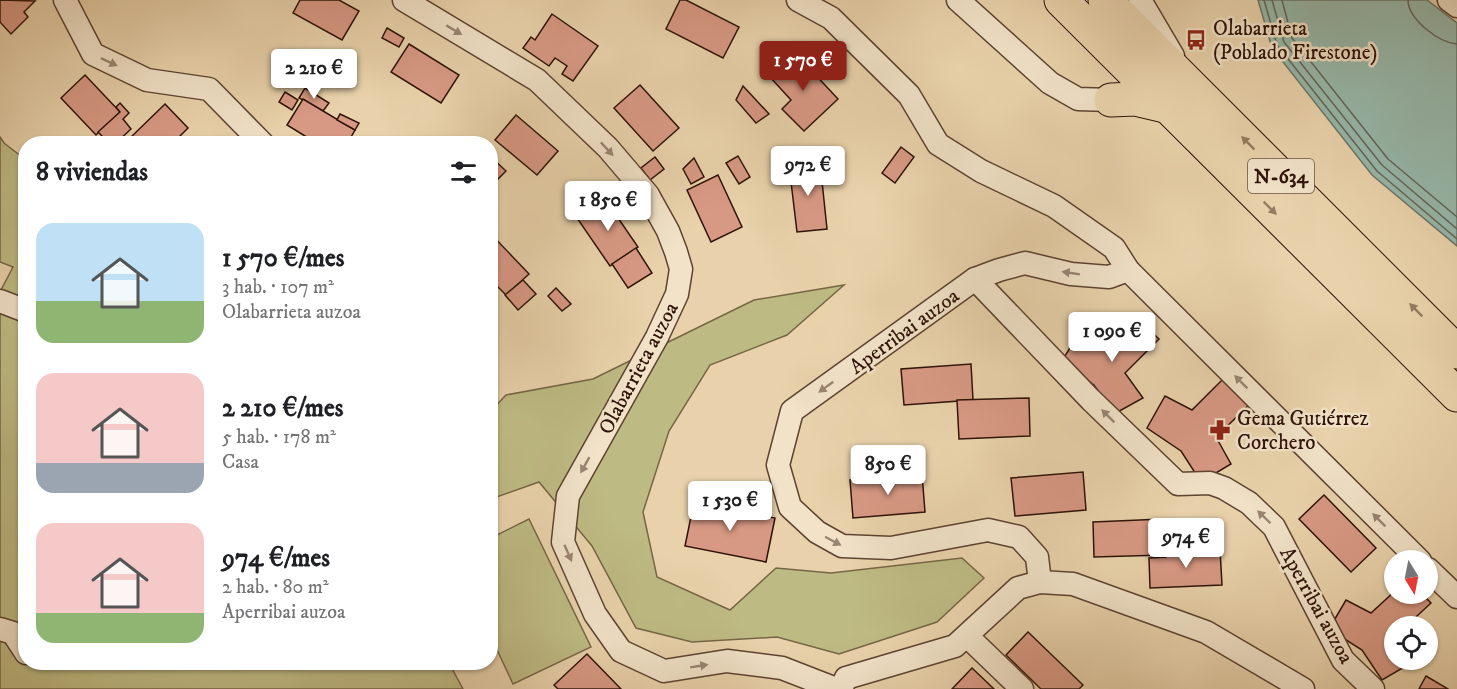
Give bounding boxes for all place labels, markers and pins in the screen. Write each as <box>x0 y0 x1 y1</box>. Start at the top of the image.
place label: Olabarrieta (Poblado Firestone) <box>1213 16 1378 66</box>
bus stop icon: Olabarrieta (Poblado Firestone) <box>1184 28 1208 52</box>
pin: 1 570 € <box>748 41 858 92</box>
pin: 2 210 € <box>259 49 369 100</box>
pin: 972 € <box>766 146 850 197</box>
pin: 1 850 € <box>553 181 663 232</box>
pin: 1 090 € <box>1057 312 1167 363</box>
place label: Gema Gutiérrez Corchero <box>1237 406 1369 456</box>
pharmacy icon: Gema Gutiérrez Corchero <box>1208 418 1232 442</box>
pin: 850 € <box>846 445 930 496</box>
pin: 1 530 € <box>675 481 785 532</box>
pin: 974 € <box>1144 518 1228 569</box>

